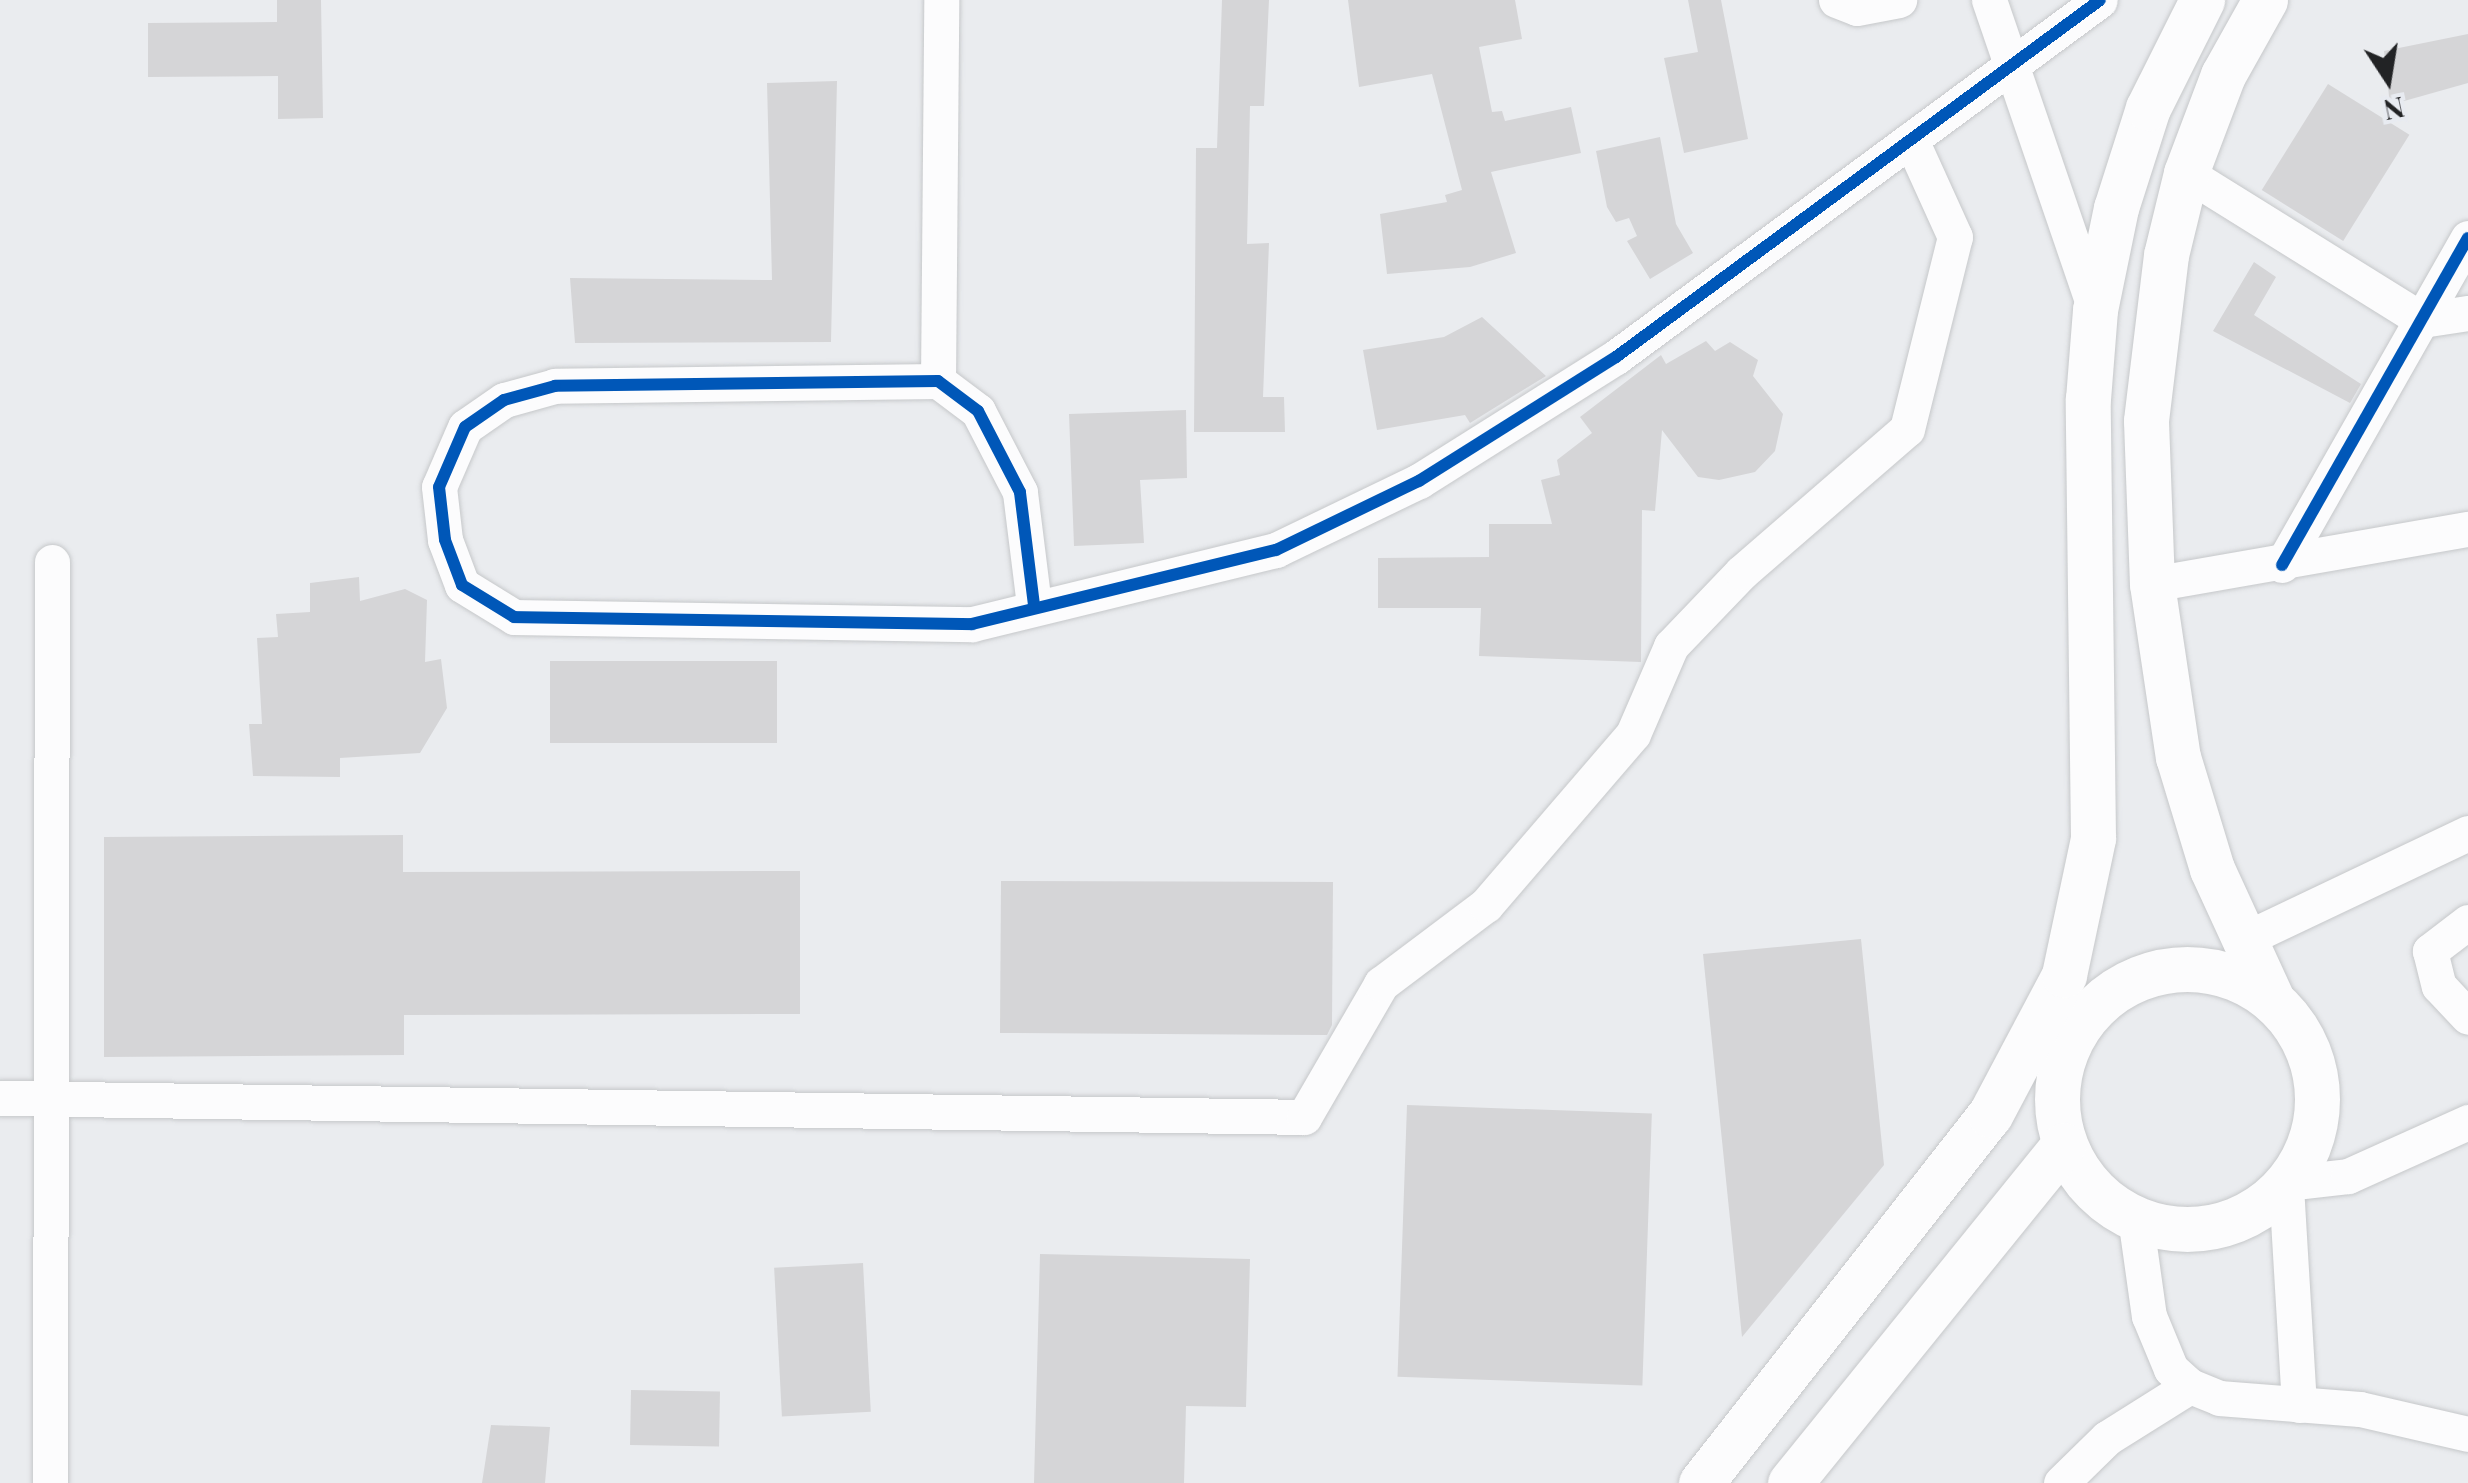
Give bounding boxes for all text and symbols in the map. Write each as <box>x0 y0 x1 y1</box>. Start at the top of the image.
north arrow <box>2338 30 2438 130</box>
text: N <box>2381 90 2408 130</box>

